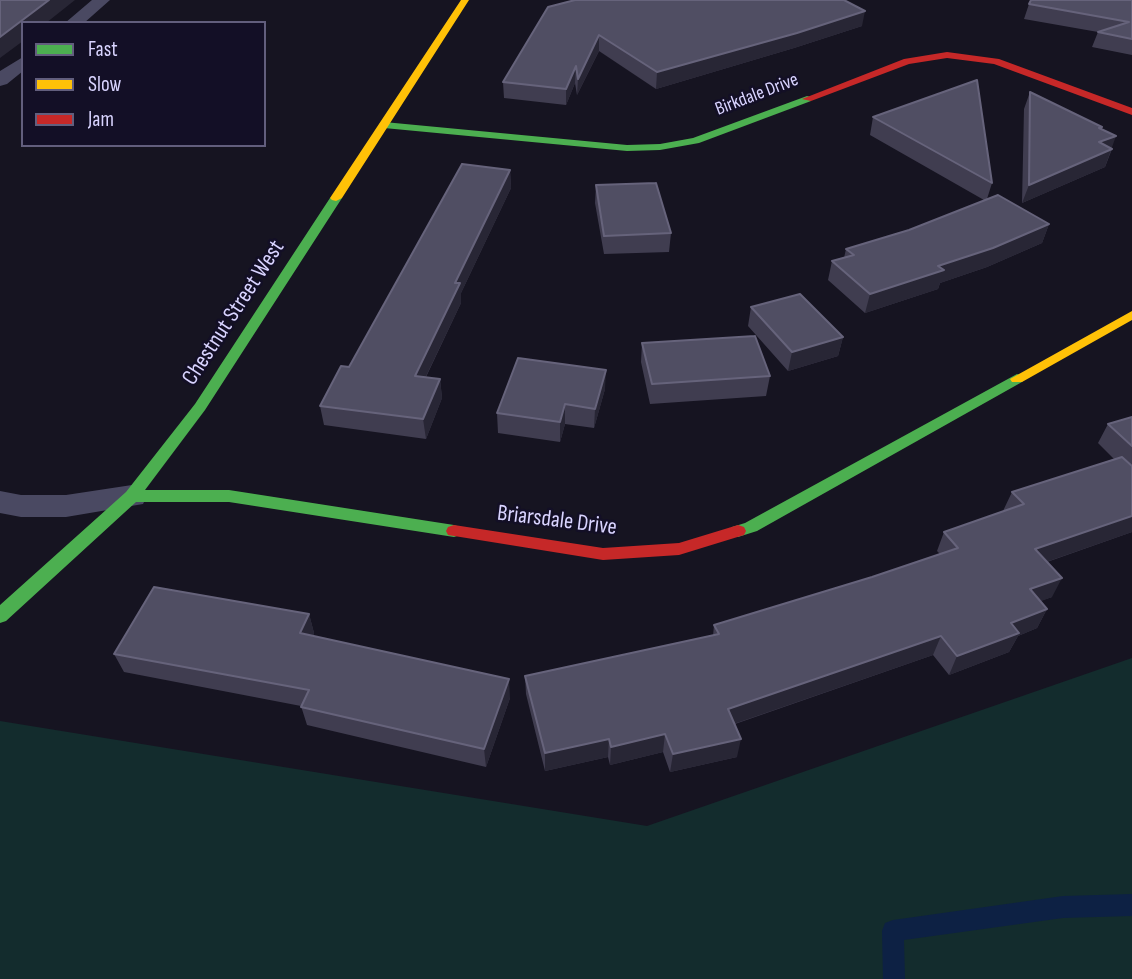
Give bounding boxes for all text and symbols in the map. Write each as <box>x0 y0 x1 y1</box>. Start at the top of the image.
legend <box>21 21 266 147</box>
text: Fast <box>88 37 118 62</box>
street label: Birkdale Drive <box>712 69 802 121</box>
text: Slow <box>88 72 121 97</box>
text: Jam <box>88 107 114 132</box>
street label: Chestnut Street West <box>177 235 291 391</box>
street label: Briarsdale Drive <box>496 500 618 542</box>

